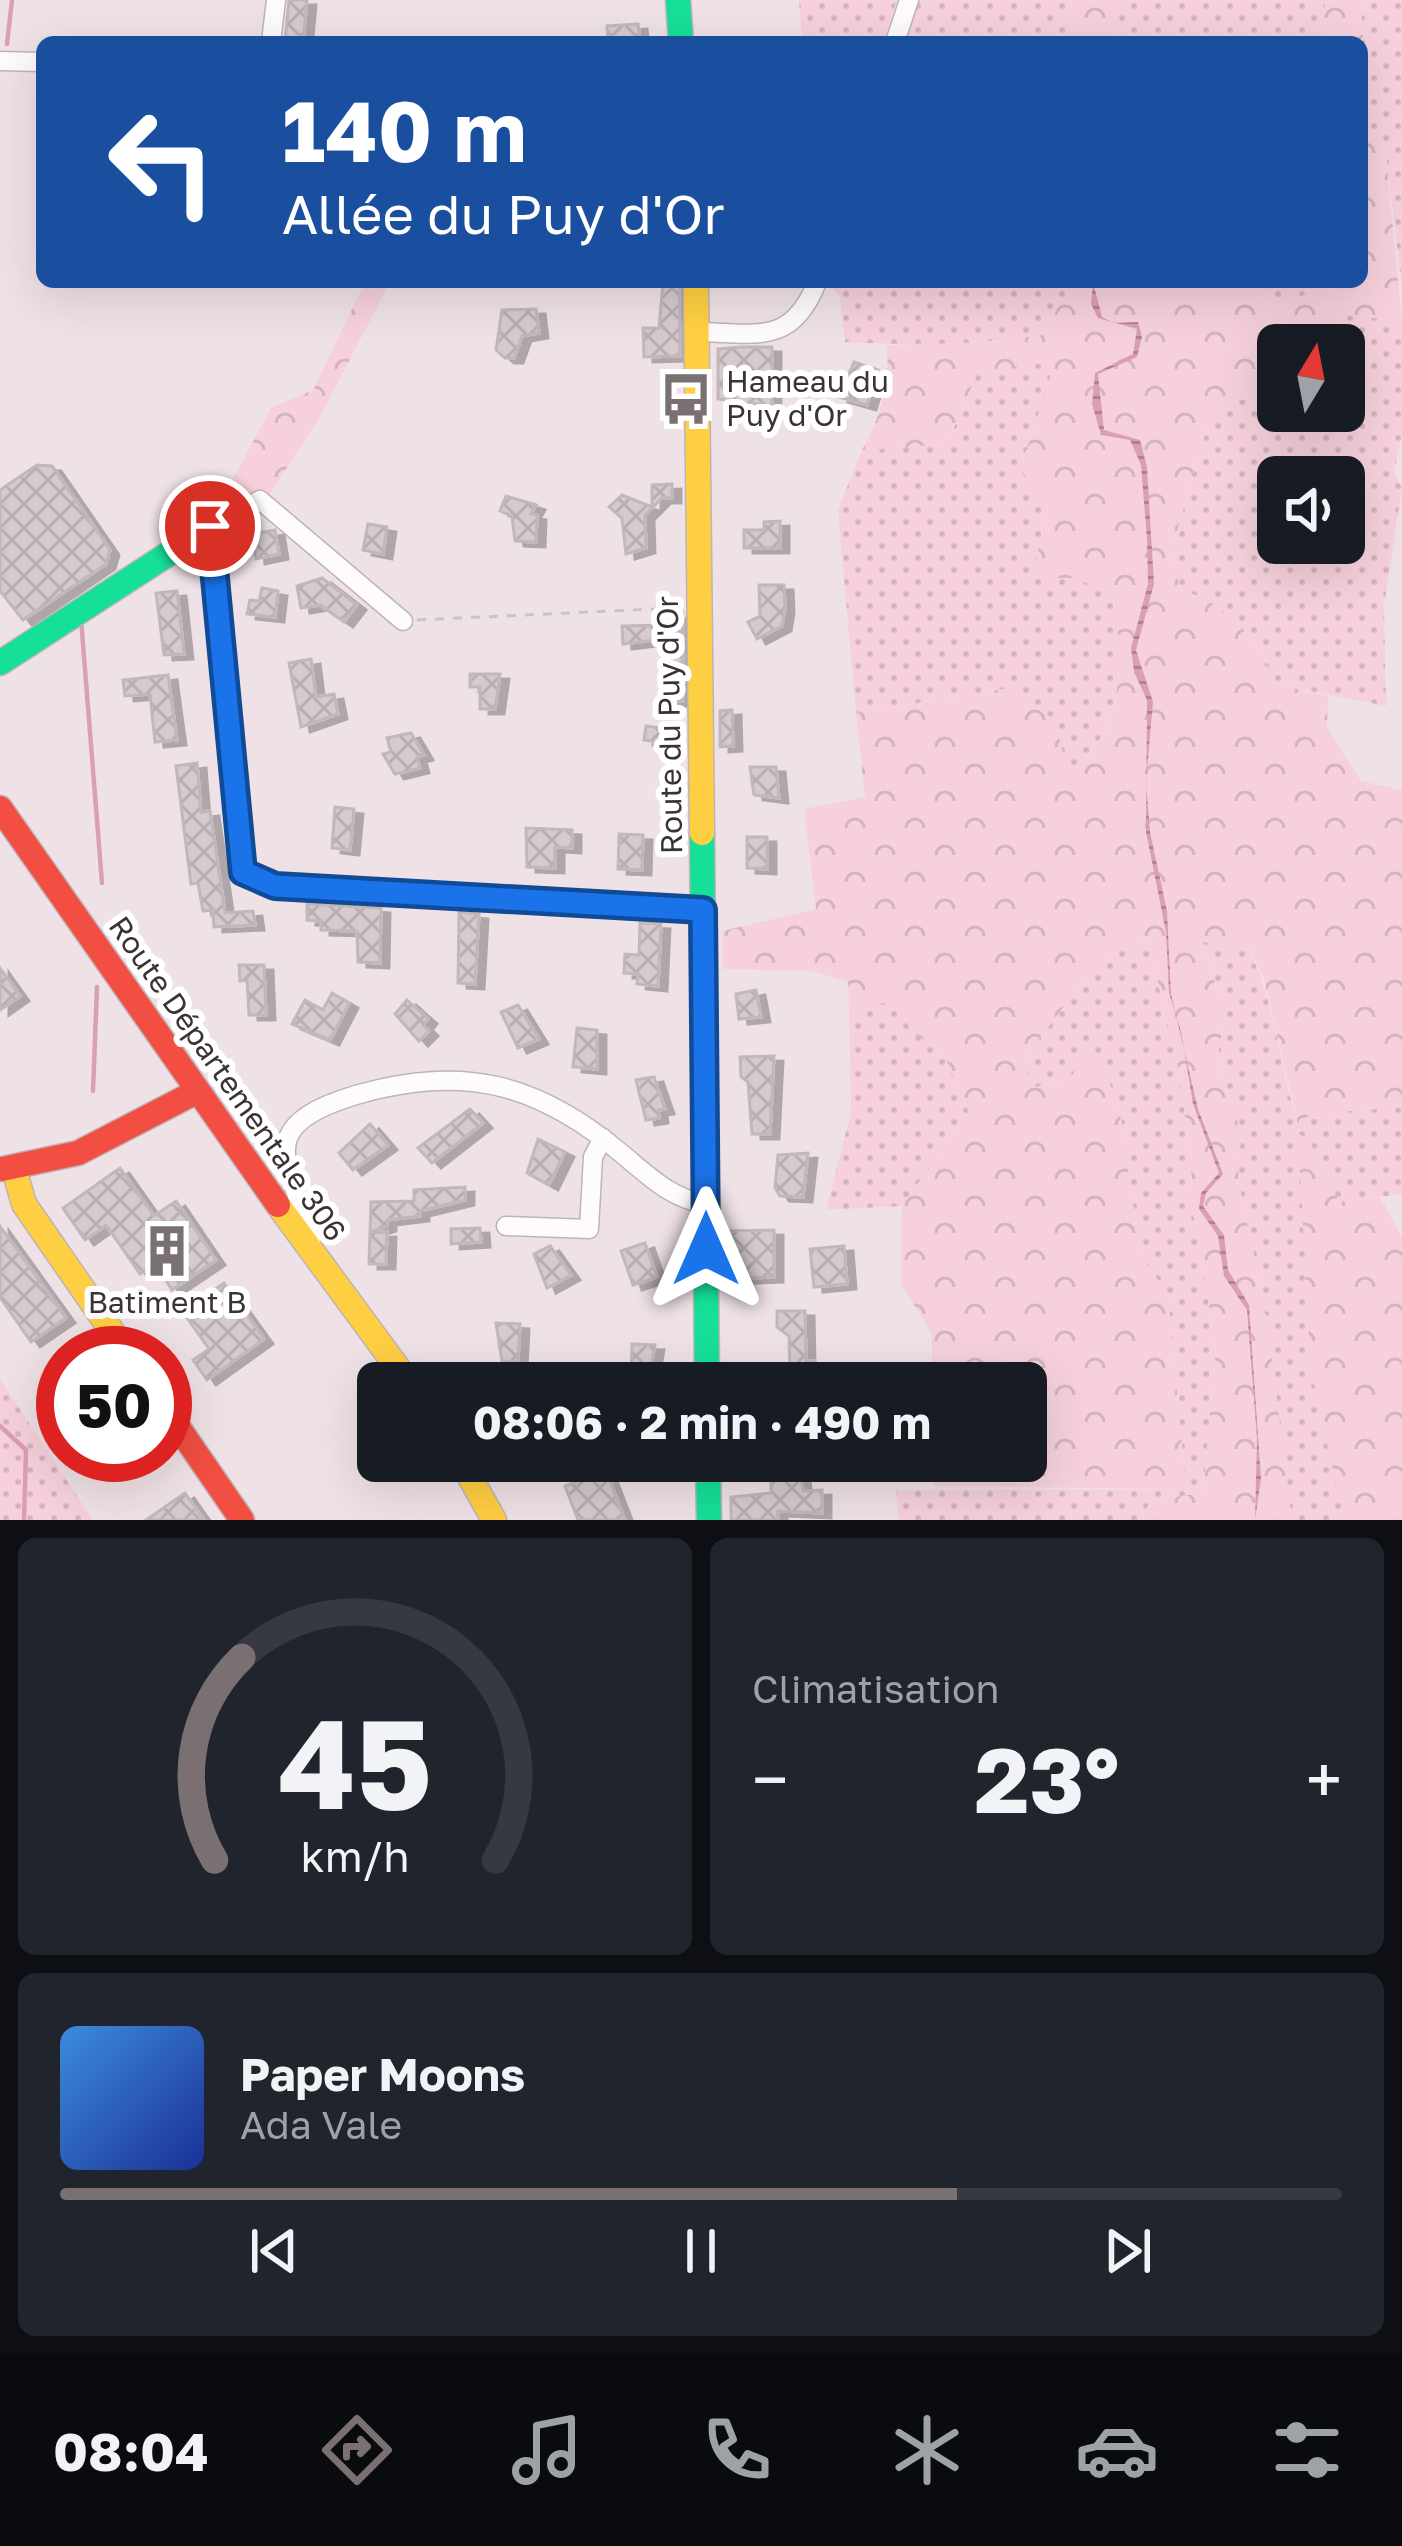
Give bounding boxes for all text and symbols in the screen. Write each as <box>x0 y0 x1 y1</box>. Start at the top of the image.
text: 140 m <box>282 80 527 180</box>
icon: left <box>84 84 240 240</box>
text: Allée du Puy d'Or <box>282 181 725 246</box>
north arrow <box>1257 324 1365 432</box>
map controls <box>1257 324 1365 564</box>
place label: Hameau du Puy d'Or <box>726 363 889 433</box>
bus stop icon: Hameau du Puy d'Or <box>657 370 715 428</box>
button: sound <box>1257 456 1365 564</box>
pin <box>159 475 261 577</box>
icon: arrive <box>177 493 243 559</box>
street label: Route du Puy d'Or <box>649 595 689 854</box>
street label: Route Départementale 306 <box>102 909 354 1248</box>
position arrow <box>643 1186 769 1312</box>
building icon: Batiment B <box>138 1222 196 1280</box>
place label: Batiment B <box>88 1284 246 1320</box>
speed limit sign: 50 <box>36 1326 192 1482</box>
text: 08:06 · 2 min · 490 m <box>473 1395 931 1449</box>
text: Climatisation <box>752 1665 999 1712</box>
text: 45 <box>278 1687 432 1836</box>
text: 23° <box>975 1725 1119 1833</box>
text: − <box>752 1739 788 1819</box>
text: + <box>1306 1739 1342 1819</box>
text: km/h <box>300 1829 410 1880</box>
text: Paper Moons <box>240 2047 525 2101</box>
text: Ada Vale <box>240 2101 402 2148</box>
icon: previous <box>241 2218 307 2284</box>
icon: pause <box>668 2218 734 2284</box>
icon: next <box>1095 2218 1161 2284</box>
icon: directions <box>315 2408 399 2492</box>
icon: music <box>505 2408 589 2492</box>
icon: phone <box>695 2408 779 2492</box>
icon: climate <box>885 2408 969 2492</box>
icon: car <box>1075 2408 1159 2492</box>
icon: filters <box>1265 2408 1349 2492</box>
text: 08:04 <box>53 2418 209 2483</box>

